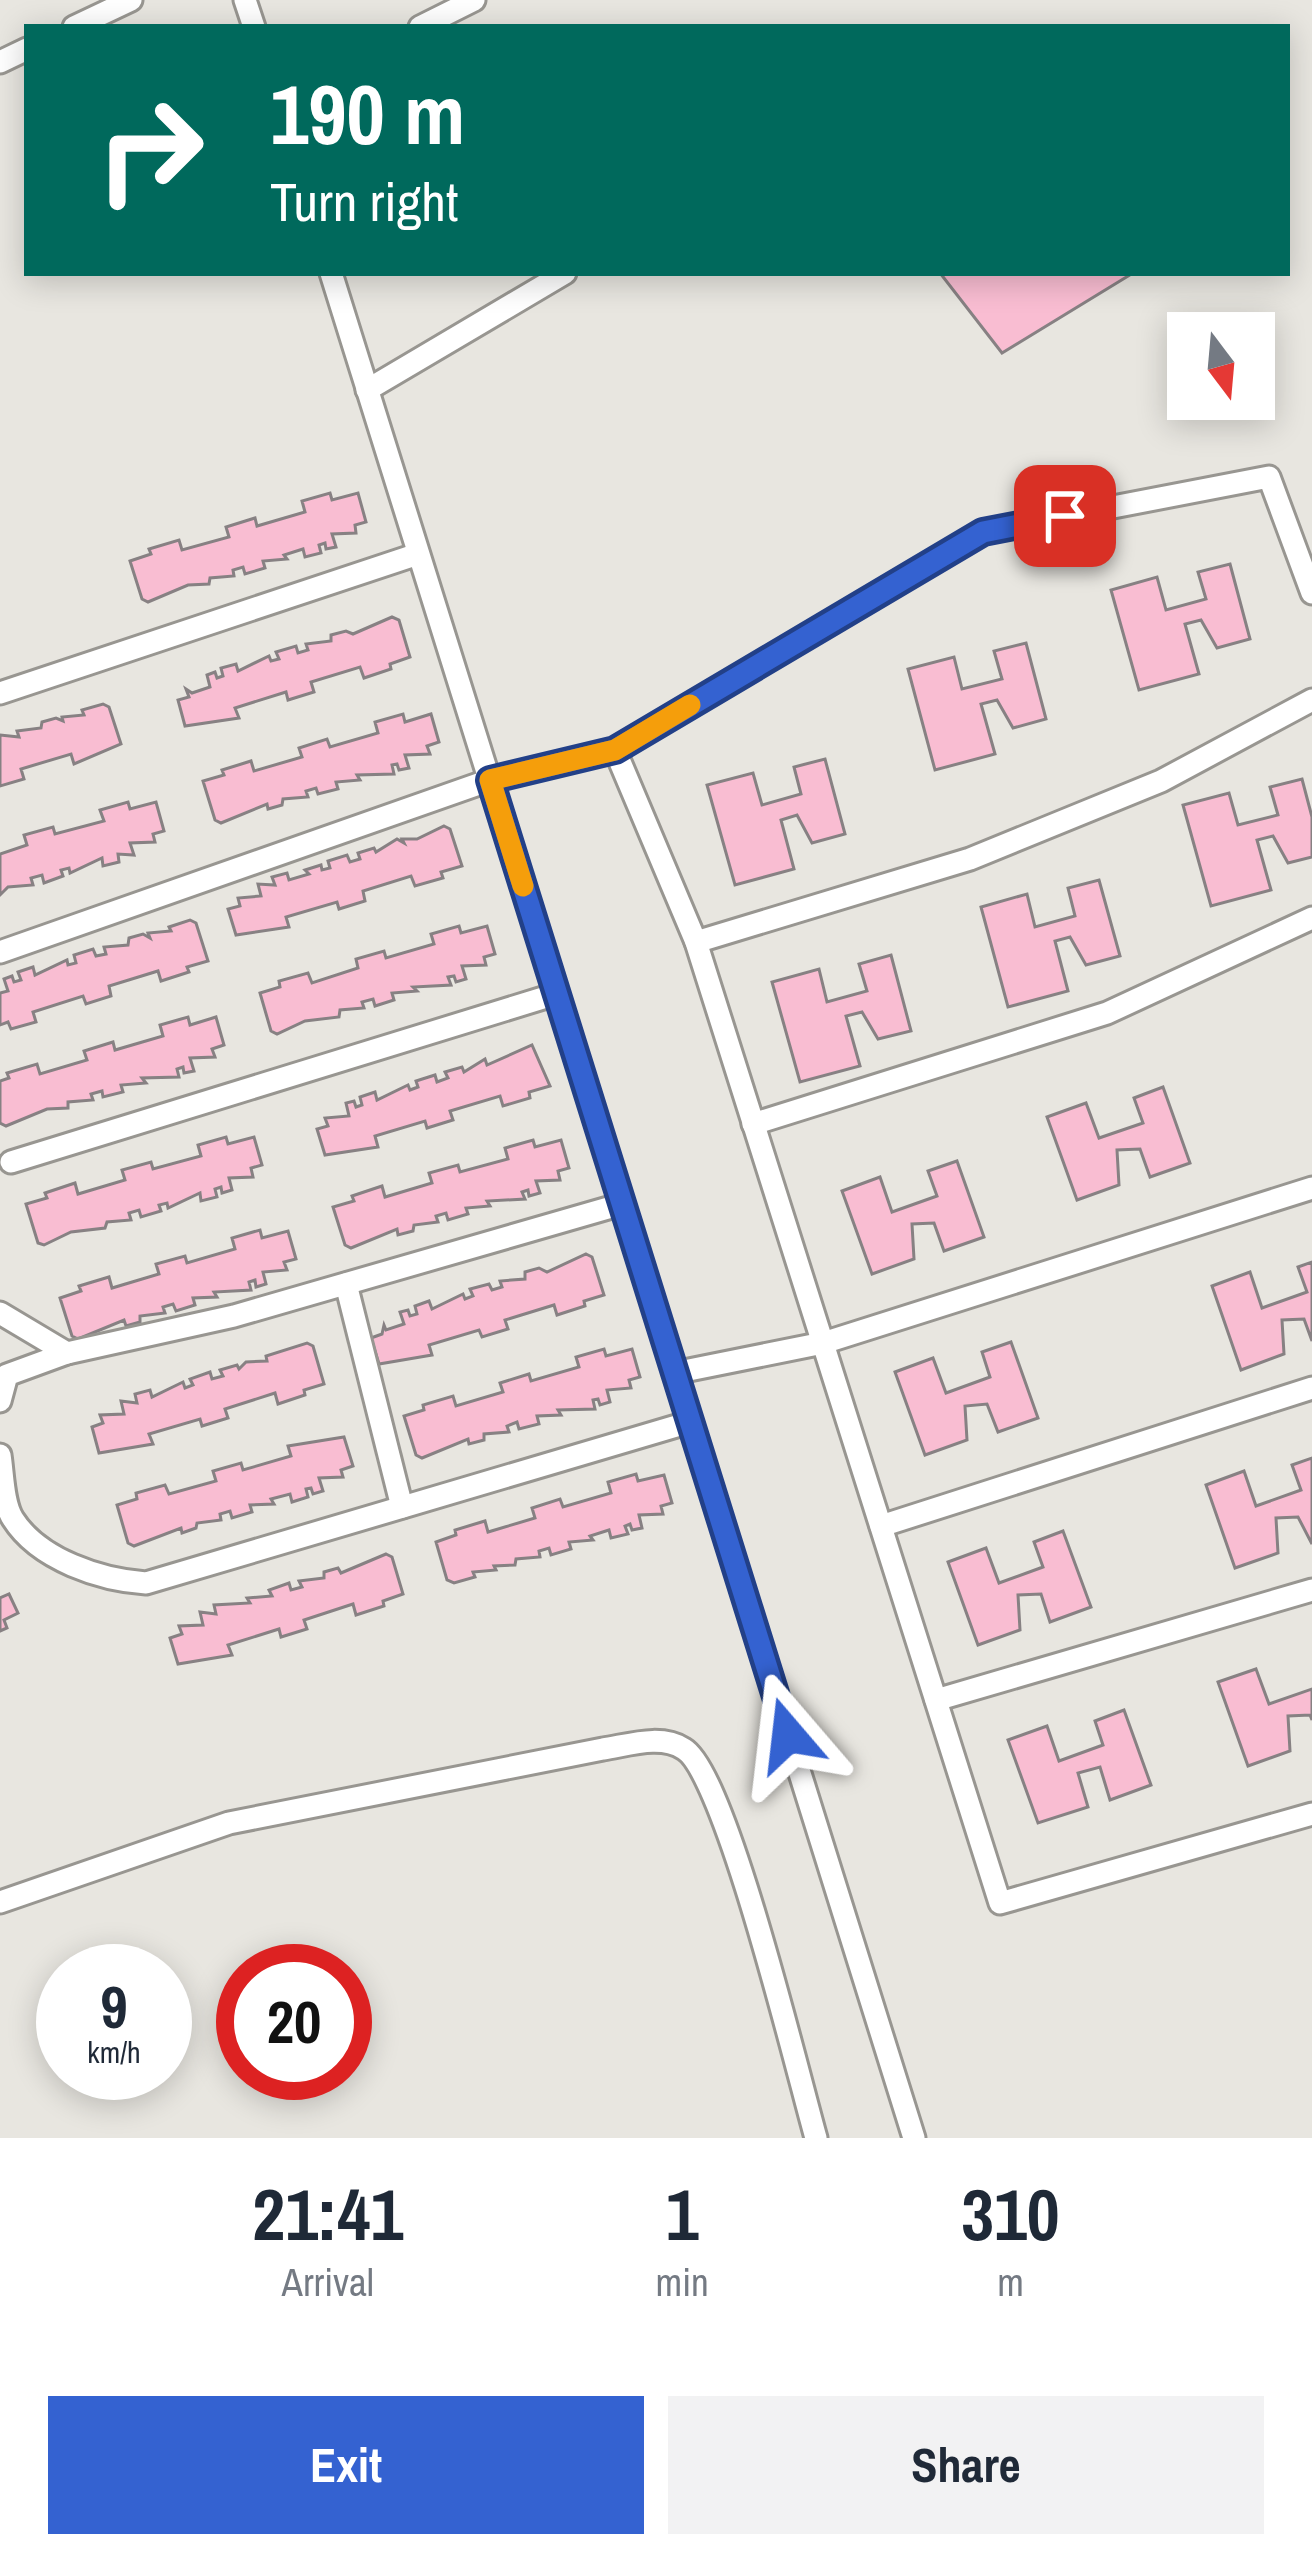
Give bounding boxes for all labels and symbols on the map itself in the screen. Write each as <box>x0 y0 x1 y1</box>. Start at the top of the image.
north arrow <box>1167 312 1275 420</box>
pin <box>1014 465 1116 567</box>
position arrow <box>725 1672 851 1798</box>
speed limit sign: 20 <box>216 1944 372 2100</box>

